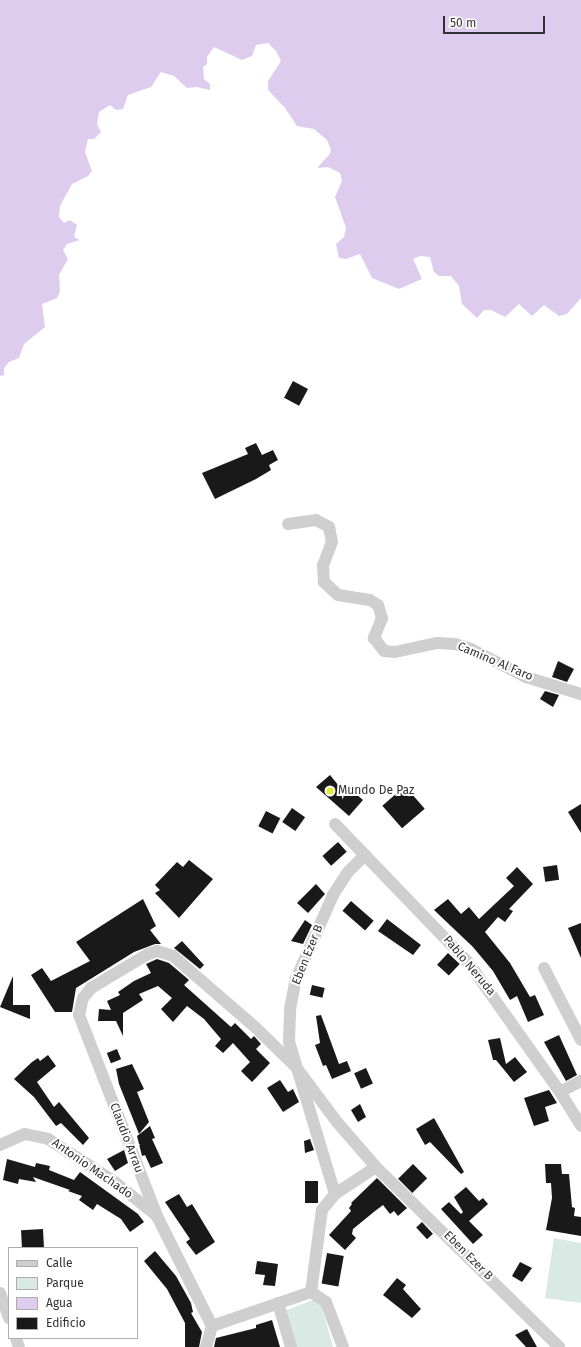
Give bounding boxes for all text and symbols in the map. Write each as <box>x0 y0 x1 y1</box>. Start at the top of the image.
scale bar <box>445 8 547 34</box>
text: 50 m <box>450 16 476 30</box>
street label: Camino Al Faro <box>455 640 535 684</box>
place label: Mundo De Paz <box>338 784 414 798</box>
marker: Mundo De Paz <box>325 786 335 796</box>
street label: Eben Ezer B <box>289 923 327 987</box>
street label: Pablo Neruda <box>440 933 498 999</box>
street label: Claudio Arrau <box>106 1101 146 1175</box>
street label: Antonio Machado <box>49 1136 135 1202</box>
street label: Eben Ezer B <box>440 1228 496 1284</box>
legend <box>8 1247 138 1339</box>
text: Calle <box>46 1256 73 1270</box>
text: Parque <box>46 1276 84 1290</box>
text: Agua <box>46 1296 73 1310</box>
text: Edificio <box>46 1316 86 1330</box>

